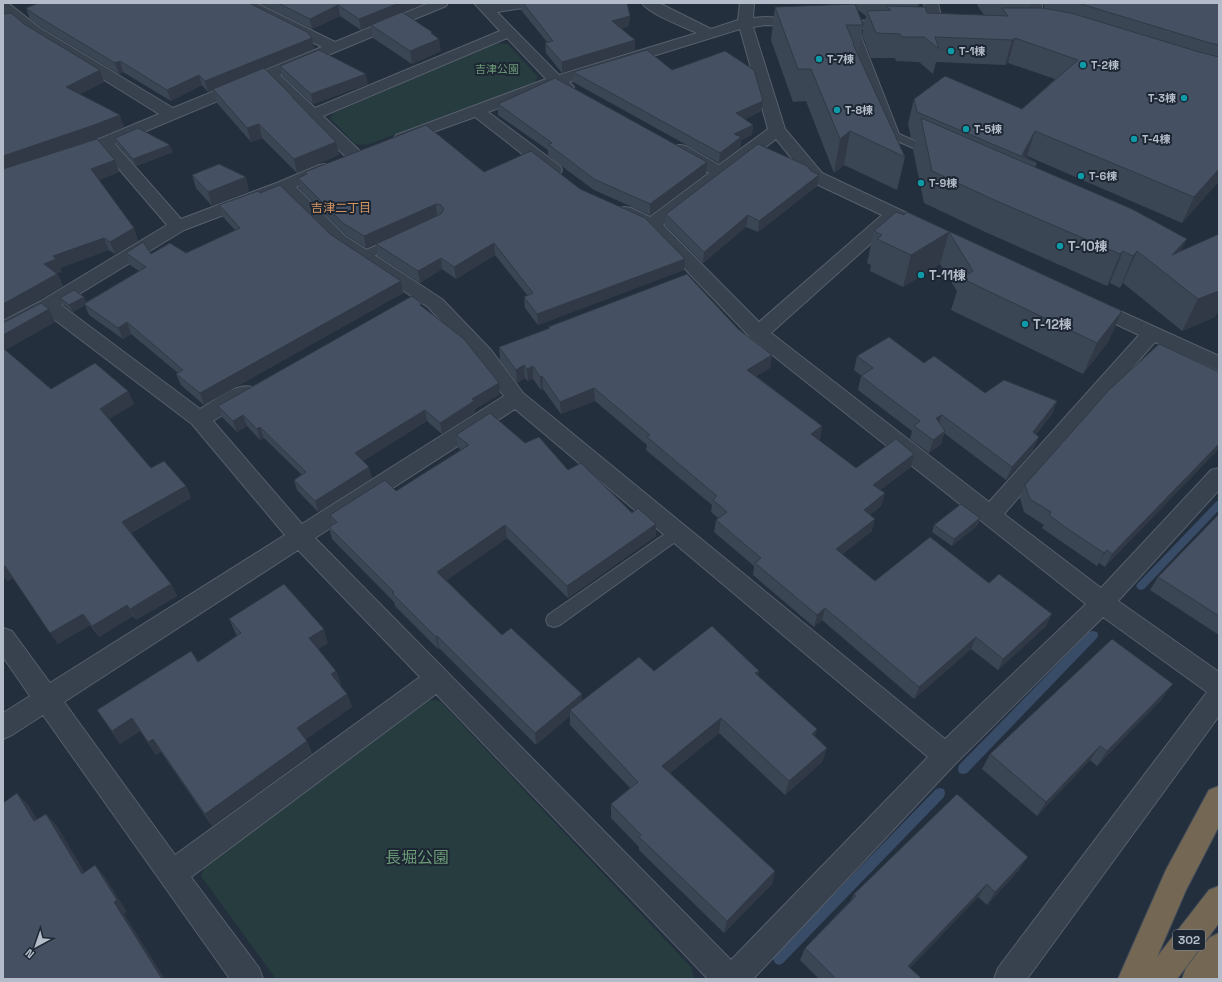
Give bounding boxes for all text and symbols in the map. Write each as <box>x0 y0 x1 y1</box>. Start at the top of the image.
place label: T-1棟 <box>959 44 985 58</box>
marker: T-1棟 <box>946 46 956 56</box>
place label: T-7棟 <box>827 52 854 66</box>
marker: T-7棟 <box>814 54 824 64</box>
place label: T-2棟 <box>1091 58 1119 72</box>
marker: T-2棟 <box>1078 60 1088 70</box>
park label: 吉津公園 <box>475 62 519 76</box>
place label: T-3棟 <box>1148 91 1176 105</box>
marker: T-3棟 <box>1179 93 1189 103</box>
place label: T-8棟 <box>845 103 873 117</box>
marker: T-8棟 <box>832 105 842 115</box>
place label: T-5棟 <box>974 122 1002 136</box>
marker: T-5棟 <box>961 124 971 134</box>
place label: T-4棟 <box>1142 132 1170 146</box>
marker: T-4棟 <box>1129 134 1139 144</box>
place label: T-6棟 <box>1089 169 1117 183</box>
marker: T-6棟 <box>1076 171 1086 181</box>
place label: T-9棟 <box>929 176 957 190</box>
marker: T-9棟 <box>916 178 926 188</box>
district label: 吉津二丁目 <box>311 200 371 216</box>
place label: T-10棟 <box>1068 238 1108 255</box>
marker: T-10棟 <box>1055 241 1065 251</box>
place label: T-11棟 <box>929 267 966 284</box>
marker: T-11棟 <box>916 270 926 280</box>
place label: T-12棟 <box>1033 316 1072 333</box>
marker: T-12棟 <box>1020 319 1030 329</box>
park label: 長堀公園 <box>385 847 449 868</box>
north arrow <box>16 926 56 966</box>
road number: 302 <box>1173 930 1205 950</box>
text: N <box>22 946 37 961</box>

